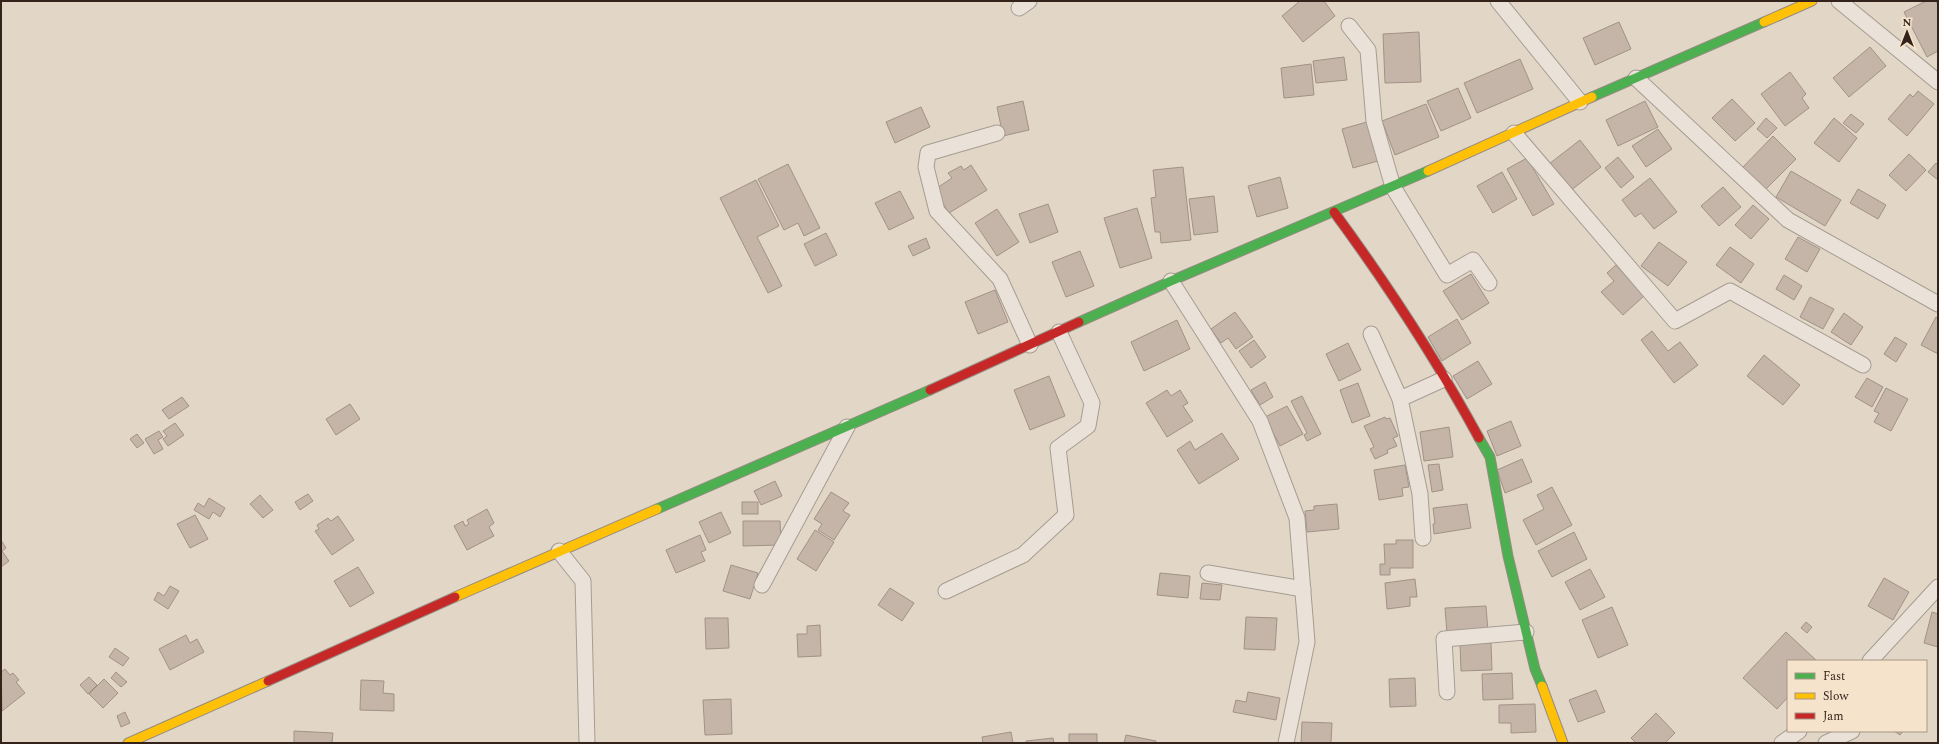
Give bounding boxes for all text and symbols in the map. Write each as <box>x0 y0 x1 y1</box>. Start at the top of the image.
north arrow <box>1887 12 1927 52</box>
text: N <box>1903 14 1912 31</box>
legend <box>1787 660 1927 732</box>
text: Fast <box>1823 667 1845 686</box>
text: Slow <box>1823 687 1849 706</box>
text: Jam <box>1823 707 1844 726</box>

